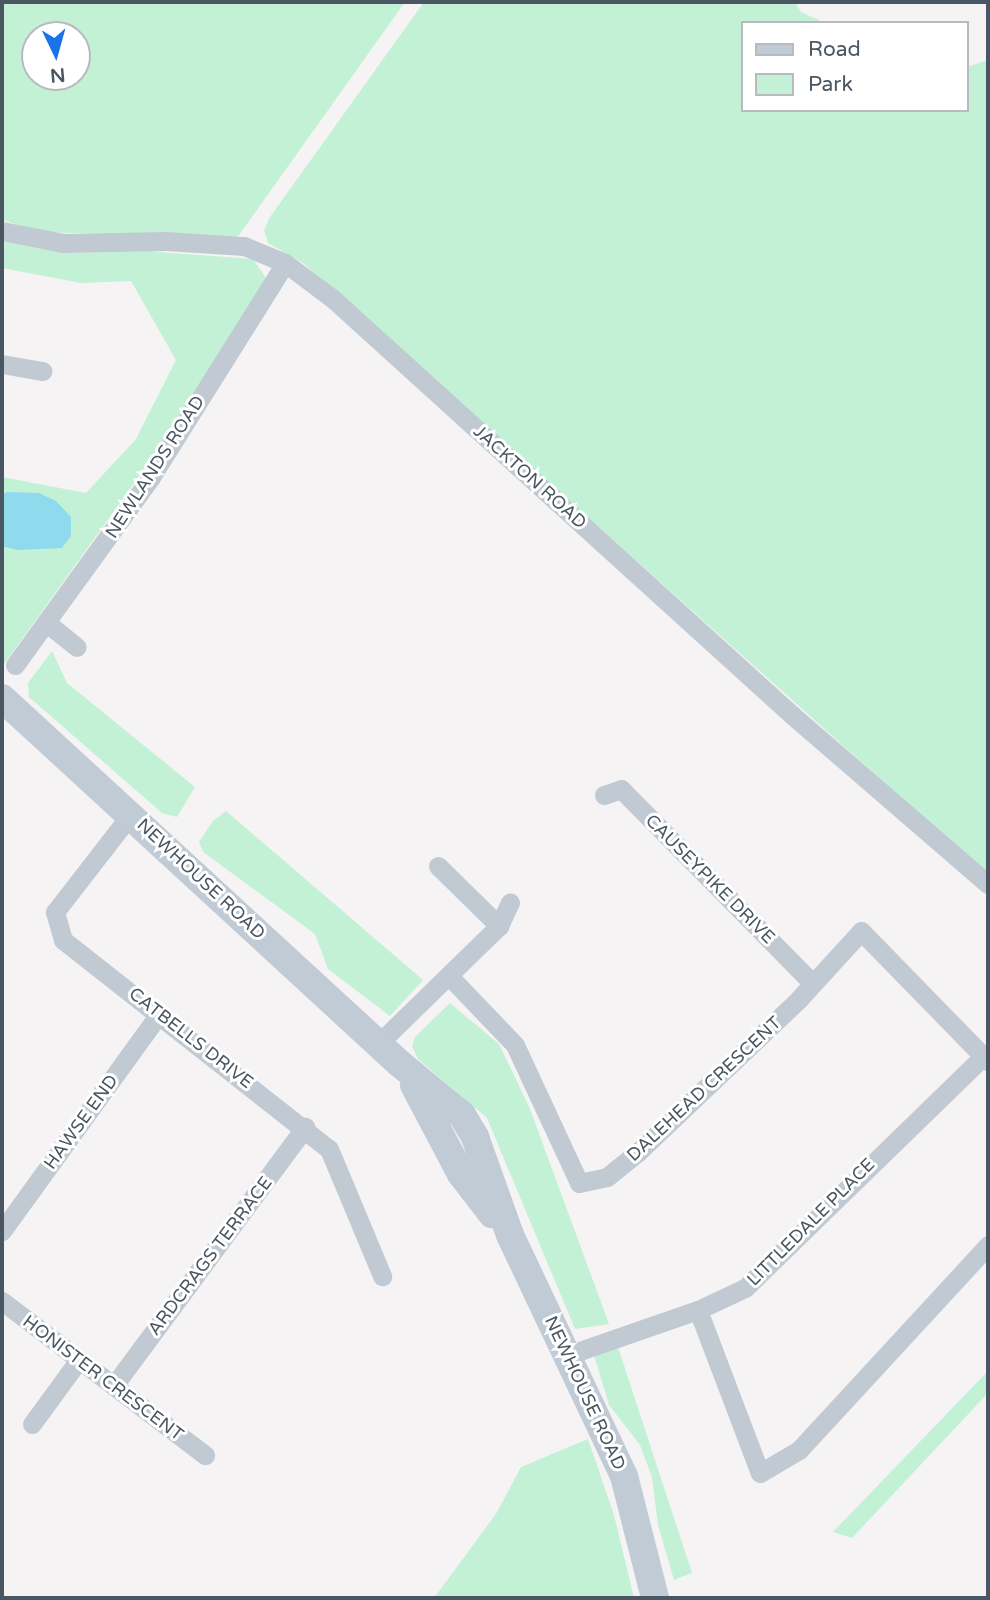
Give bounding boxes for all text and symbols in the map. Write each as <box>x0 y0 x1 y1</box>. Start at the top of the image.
north arrow <box>21 21 91 91</box>
legend <box>741 21 969 112</box>
text: Road <box>808 37 861 62</box>
text: N <box>49 63 66 87</box>
text: Park <box>808 72 853 97</box>
street label: NEWLANDS ROAD <box>101 392 209 542</box>
street label: JACKTON ROAD <box>469 421 591 533</box>
street label: CAUSEYPIKE DRIVE <box>641 810 779 948</box>
street label: NEWHOUSE ROAD <box>132 814 270 944</box>
street label: CATBELLS DRIVE <box>125 983 257 1093</box>
street label: DALEHEAD CRESCENT <box>623 1012 785 1166</box>
street label: HAWSE END <box>39 1070 123 1174</box>
street label: LITTLEDALE PLACE <box>743 1154 879 1290</box>
street label: ARDCRAGS TERRACE <box>143 1172 277 1340</box>
street label: HONISTER CRESCENT <box>18 1311 188 1445</box>
street label: NEWHOUSE ROAD <box>540 1313 630 1473</box>

